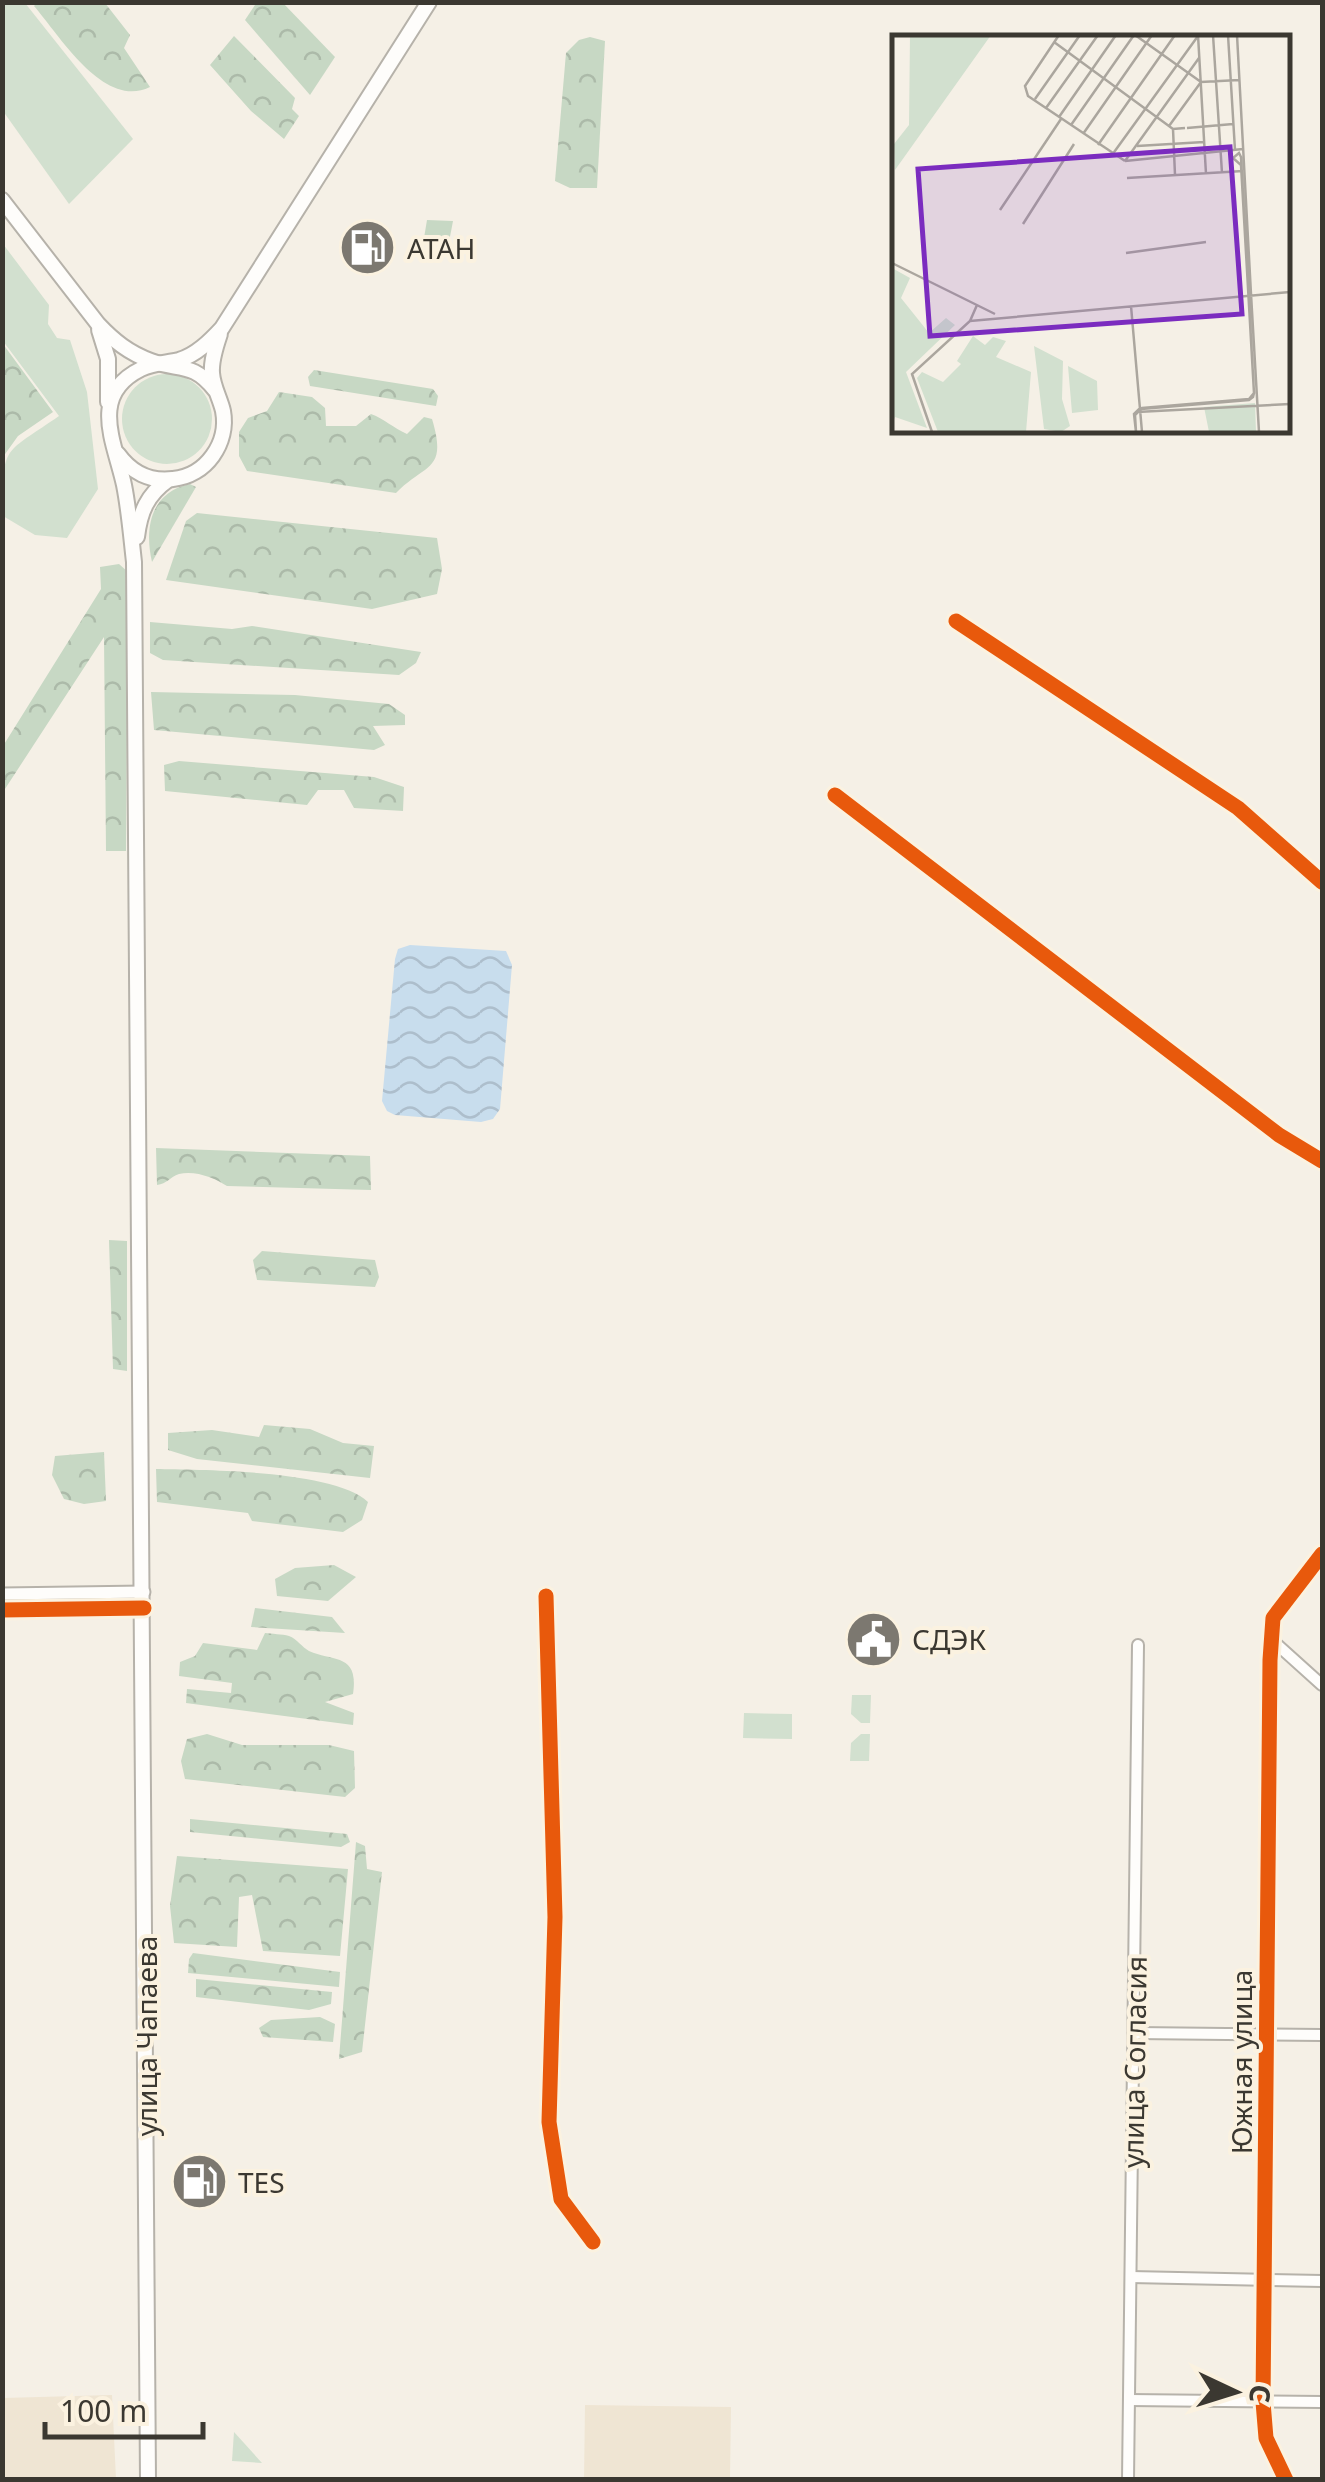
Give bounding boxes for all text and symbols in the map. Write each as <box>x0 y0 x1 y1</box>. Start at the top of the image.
inset map <box>892 35 1290 432</box>
fuel station icon: АТАН <box>338 218 398 278</box>
place label: АТАН <box>407 229 475 267</box>
public building icon: СДЭК <box>843 1609 903 1669</box>
place label: СДЭК <box>912 1620 986 1658</box>
street label: улица Чапаева <box>127 1936 165 2136</box>
street label: улица Согласия <box>1113 1956 1155 2168</box>
street label: Южная улица <box>1222 1970 1260 2154</box>
fuel station icon: TES <box>169 2152 229 2212</box>
place label: TES <box>238 2163 285 2201</box>
north arrow <box>1185 2342 1285 2442</box>
scale bar <box>45 2377 202 2439</box>
text: С <box>1241 2383 1281 2404</box>
text: 100 m <box>60 2390 147 2431</box>

